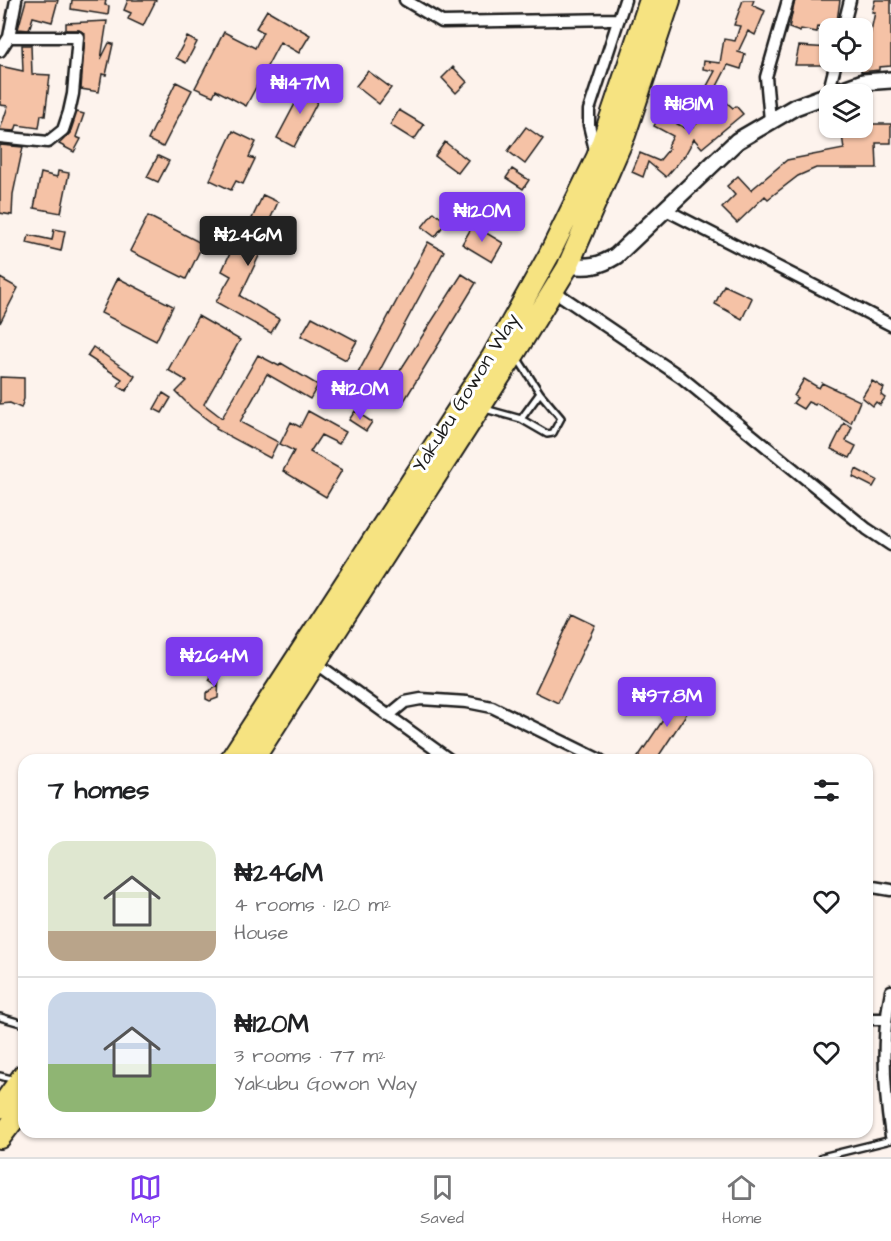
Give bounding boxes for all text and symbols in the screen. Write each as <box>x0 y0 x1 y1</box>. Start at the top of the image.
map controls <box>819 18 873 138</box>
button: locate <box>819 18 873 72</box>
pin: ₦147M <box>258 64 342 115</box>
text: ₦147M <box>270 69 330 97</box>
button: layers <box>819 84 873 138</box>
pin: ₦181M <box>647 85 731 136</box>
text: ₦181M <box>664 90 714 118</box>
pin: ₦120M <box>440 192 524 243</box>
text: ₦120M <box>453 197 511 225</box>
pin: ₦246M <box>206 216 290 267</box>
text: ₦246M <box>214 221 282 249</box>
street label: Yakubu Gowon Way <box>406 308 527 479</box>
pin: ₦120M <box>318 370 402 421</box>
text: ₦120M <box>331 375 389 403</box>
pin: ₦264M <box>172 637 256 688</box>
text: ₦264M <box>180 642 248 670</box>
pin: ₦97.8M <box>618 677 716 728</box>
text: ₦97.8M <box>632 682 702 710</box>
text: 7 homes <box>48 772 149 808</box>
icon: filters <box>810 774 843 807</box>
text: ₦246M <box>234 855 323 891</box>
icon: home <box>96 865 168 937</box>
icon: heart <box>810 885 843 918</box>
text: 4 rooms · 120 m² <box>234 891 391 919</box>
text: House <box>234 919 288 947</box>
text: ₦120M <box>234 1006 309 1042</box>
icon: home <box>96 1016 168 1088</box>
icon: heart <box>810 1036 843 1069</box>
text: 3 rooms · 77 m² <box>234 1042 386 1070</box>
text: Yakubu Gowon Way <box>234 1070 417 1098</box>
tab: Map <box>129 1171 162 1229</box>
tab: Saved <box>420 1171 464 1229</box>
tab: Home <box>722 1171 762 1229</box>

